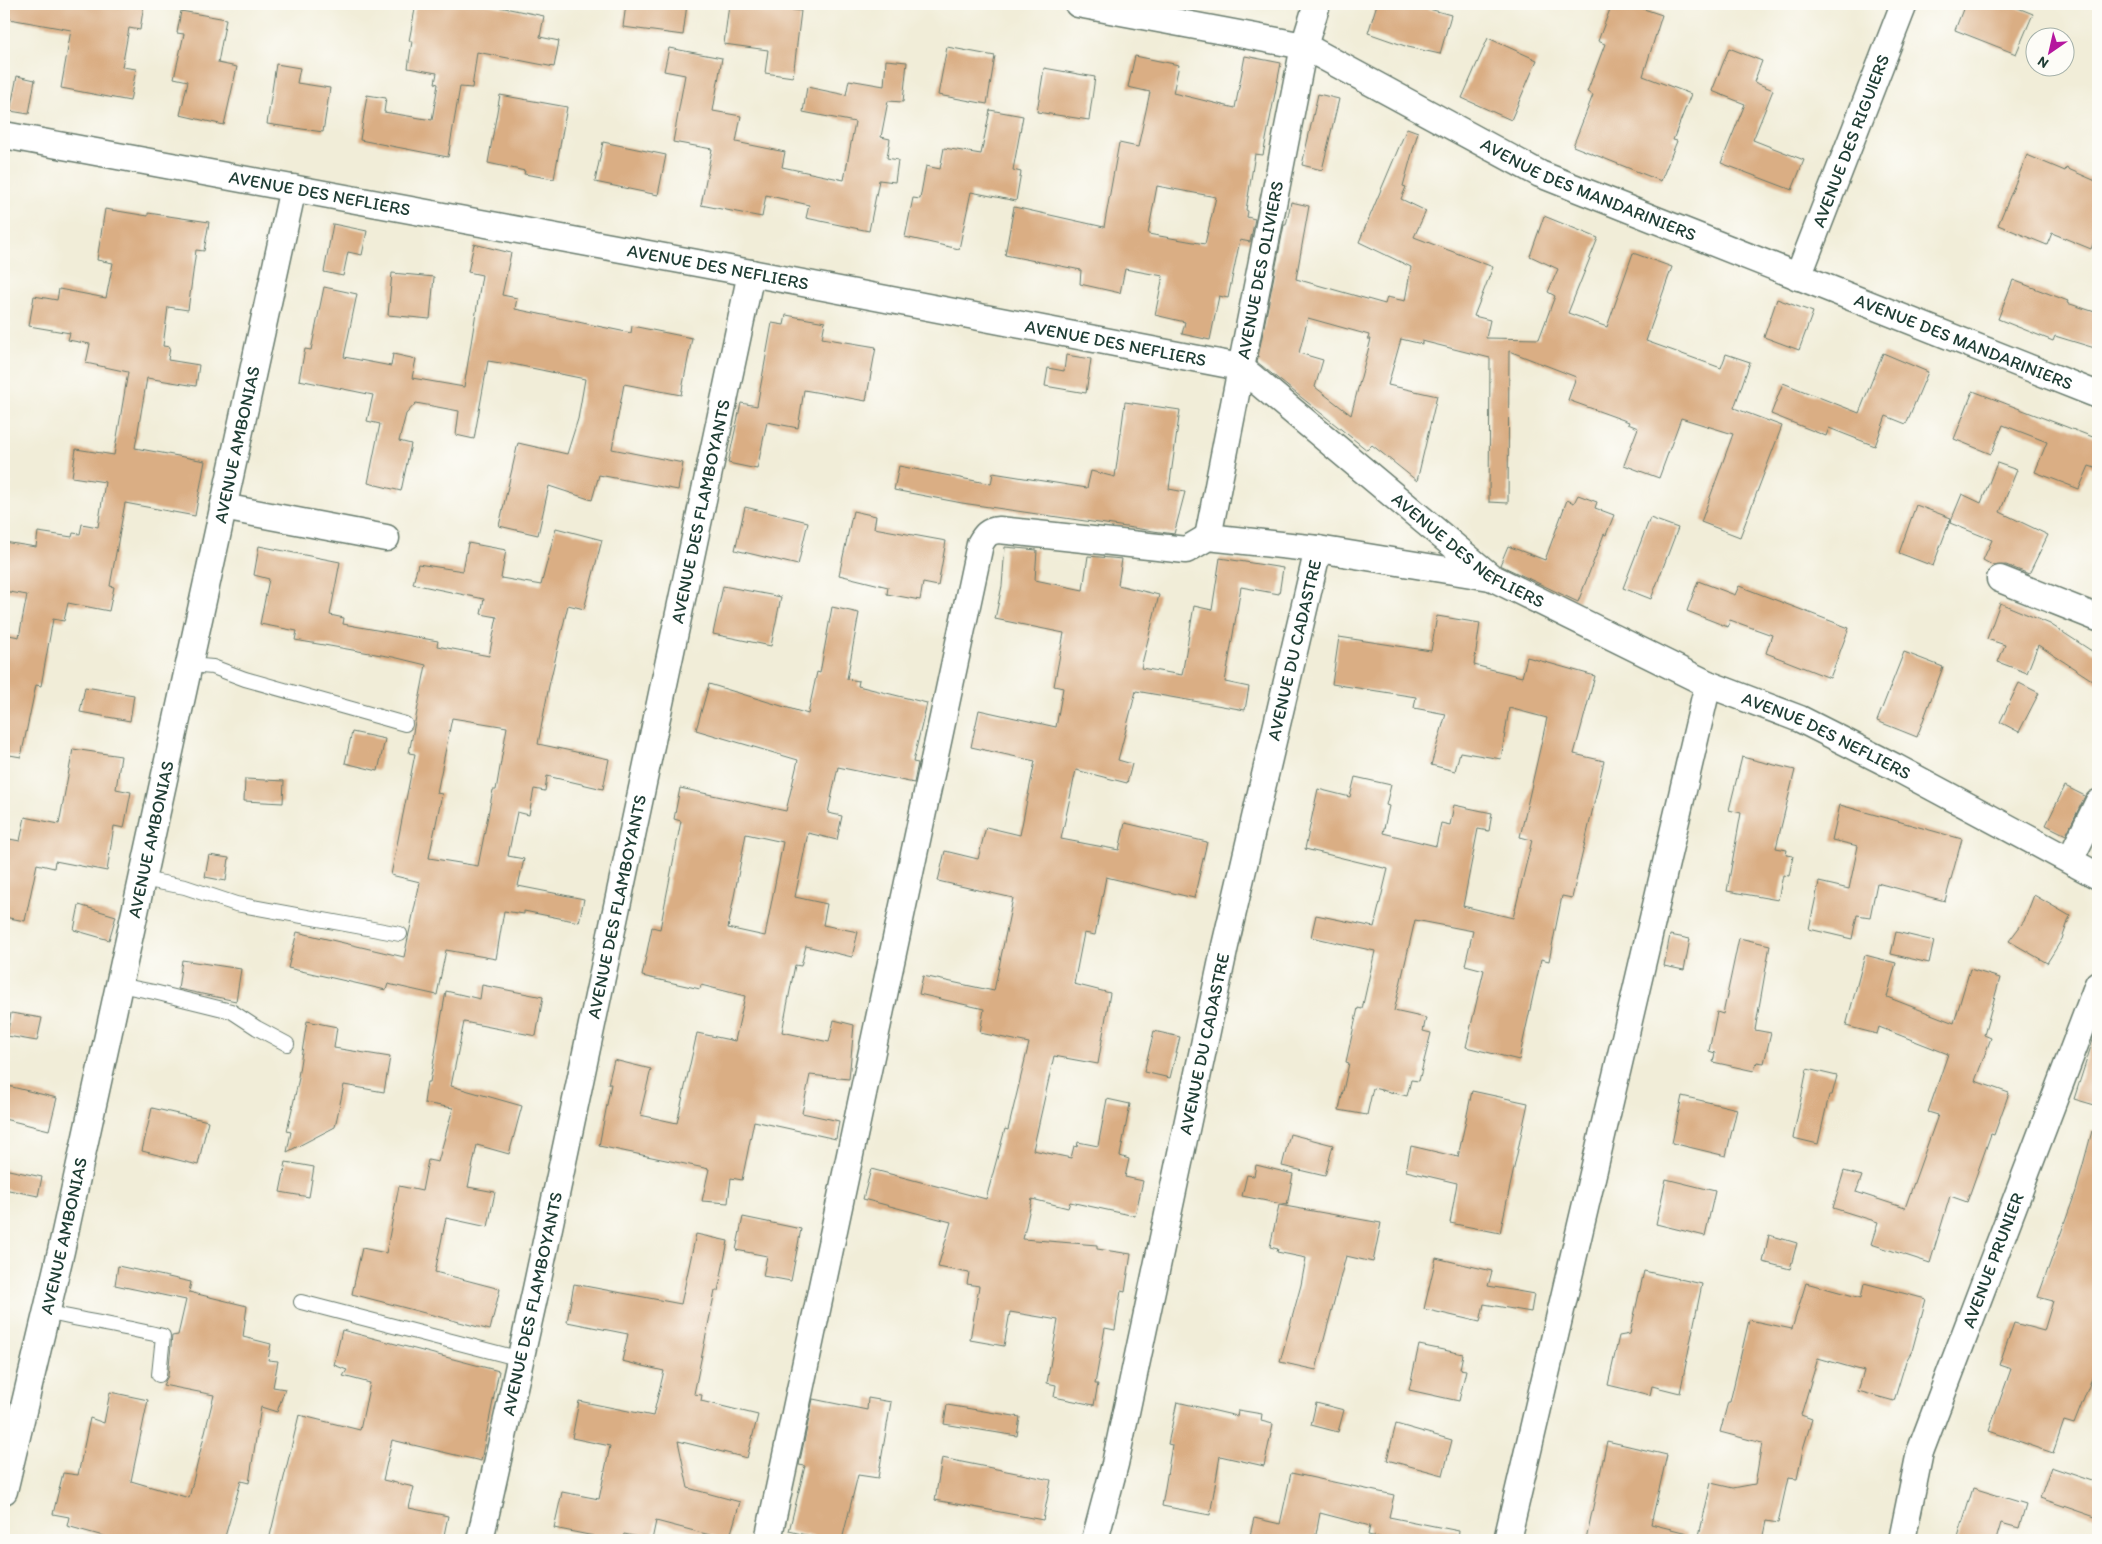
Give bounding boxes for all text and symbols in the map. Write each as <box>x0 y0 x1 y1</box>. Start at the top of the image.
north arrow <box>2024 28 2074 78</box>
street label: AVENUE DES RIGUIERS <box>1807 51 1894 231</box>
text: N <box>2034 53 2052 72</box>
street label: AVENUE DES MANDARINIERS <box>1477 133 1699 246</box>
street label: AVENUE DES NEFLIERS <box>227 166 412 221</box>
street label: AVENUE DES OLIVIERS <box>1232 179 1288 361</box>
street label: AVENUE DES NEFLIERS <box>625 239 811 295</box>
street label: AVENUE DES MANDARINIERS <box>1851 289 2076 395</box>
street label: AVENUE DES NEFLIERS <box>1023 315 1208 371</box>
street label: AVENUE AMBONIAS <box>209 364 265 525</box>
street label: AVENUE DES FLAMBOYANTS <box>666 397 735 625</box>
street label: AVENUE DES NEFLIERS <box>1387 488 1548 613</box>
street label: AVENUE DU CADASTRE <box>1262 558 1326 743</box>
street label: AVENUE DES NEFLIERS <box>1739 687 1915 785</box>
street label: AVENUE AMBONIAS <box>123 759 179 920</box>
street label: AVENUE DES FLAMBOYANTS <box>582 793 651 1021</box>
street label: AVENUE DU CADASTRE <box>1174 951 1234 1137</box>
street label: AVENUE AMBONIAS <box>35 1155 92 1317</box>
street label: AVENUE DES FLAMBOYANTS <box>497 1190 567 1418</box>
street label: AVENUE PRUNIER <box>1957 1190 2029 1331</box>

